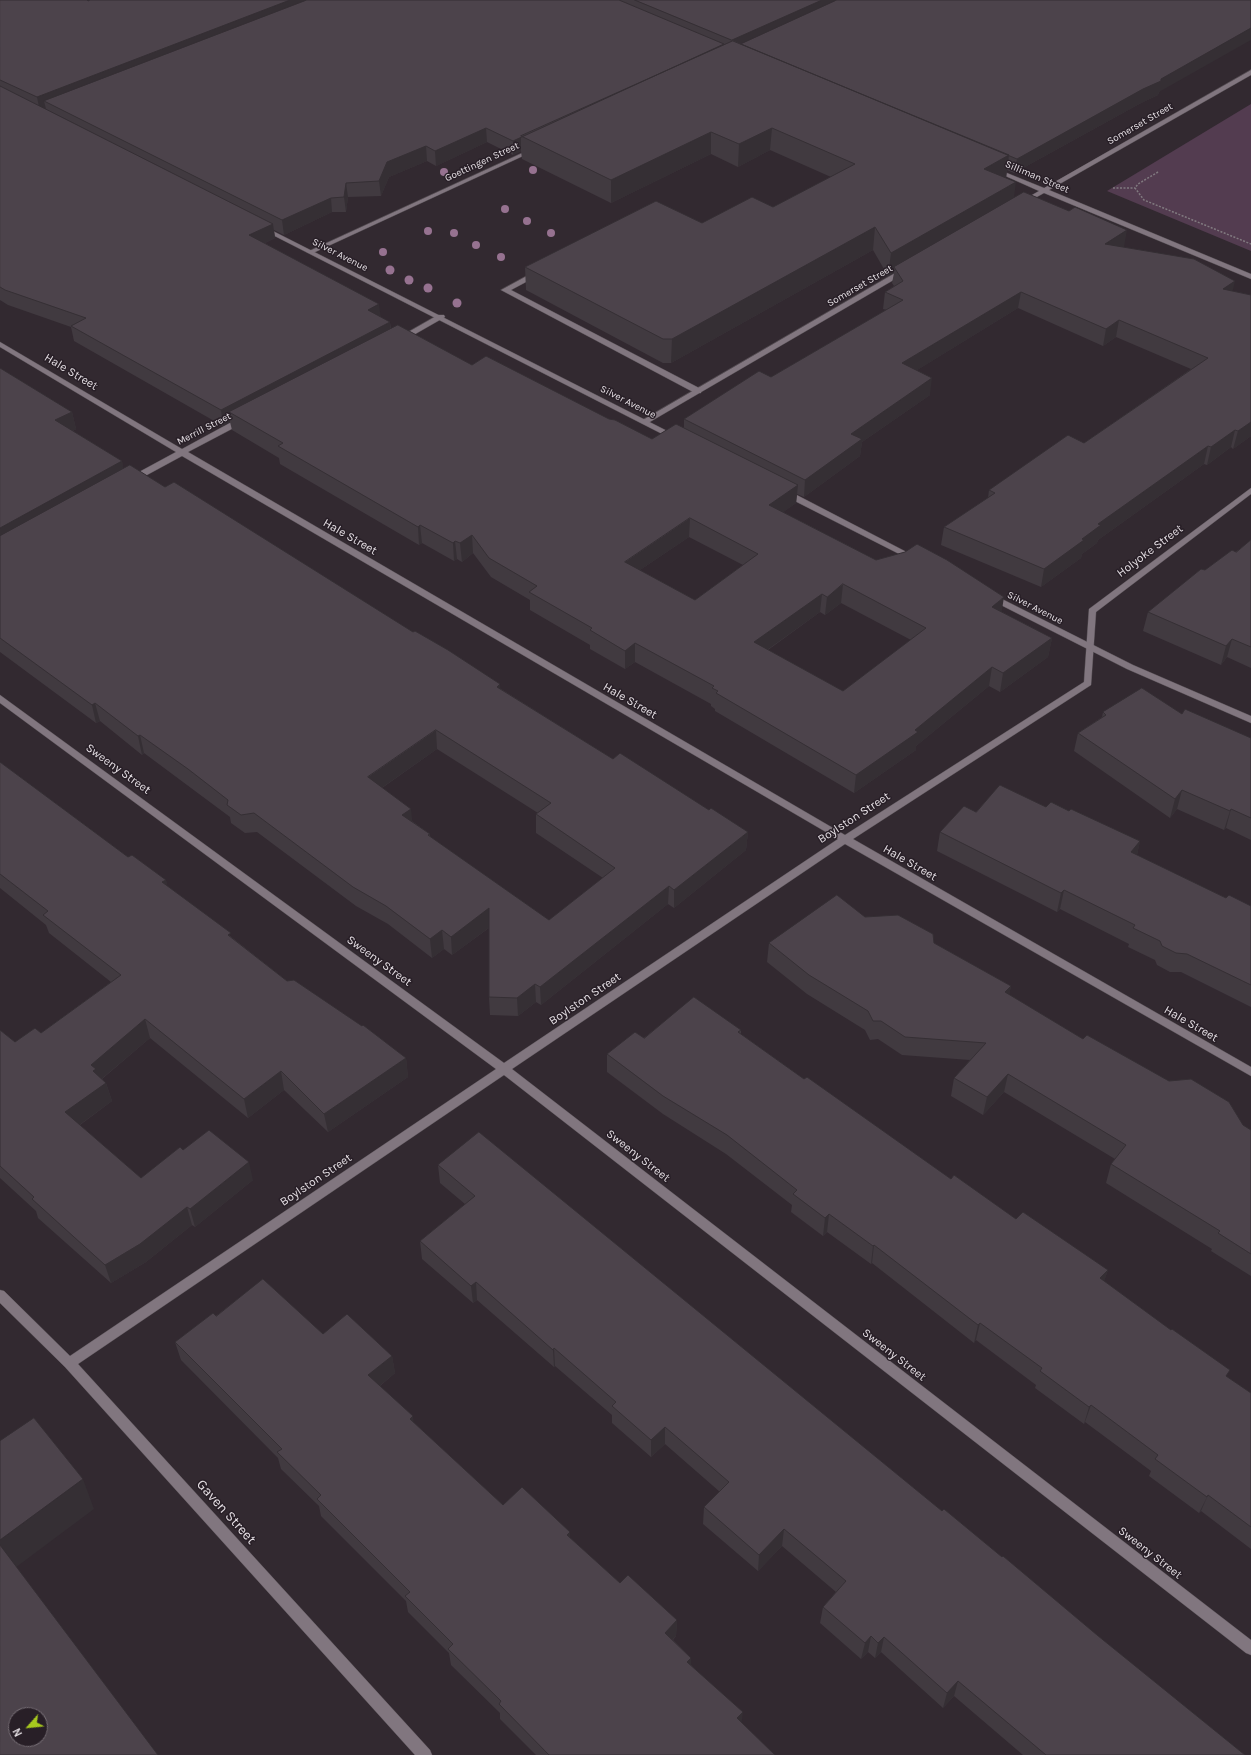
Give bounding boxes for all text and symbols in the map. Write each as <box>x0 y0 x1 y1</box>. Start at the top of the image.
street label: Somerset Street <box>1105 100 1175 148</box>
street label: Goettingen Street <box>443 140 521 184</box>
street label: Silliman Street <box>1003 158 1071 196</box>
street label: Silver Avenue <box>310 236 370 274</box>
street label: Somerset Street <box>825 262 895 310</box>
street label: Hale Street <box>42 350 100 394</box>
street label: Silver Avenue <box>598 383 658 421</box>
street label: Merrill Street <box>175 410 233 448</box>
street label: Hale Street <box>320 516 380 558</box>
street label: Holyoke Street <box>1114 522 1186 580</box>
street label: Silver Avenue <box>1005 589 1065 627</box>
street label: Hale Street <box>600 680 660 722</box>
street label: Sweeny Street <box>83 741 153 797</box>
street label: Boylston Street <box>815 789 893 847</box>
street label: Hale Street <box>880 842 940 884</box>
street label: Sweeny Street <box>344 933 414 989</box>
street label: Boylston Street <box>546 970 624 1028</box>
street label: Hale Street <box>1161 1003 1221 1045</box>
street label: Sweeny Street <box>603 1127 673 1185</box>
street label: Boylston Street <box>277 1151 355 1209</box>
street label: Sweeny Street <box>859 1326 929 1384</box>
street label: Gaven Street <box>193 1476 259 1548</box>
street label: Sweeny Street <box>1115 1524 1185 1582</box>
north arrow <box>8 1707 48 1747</box>
text: N <box>10 1726 25 1739</box>

